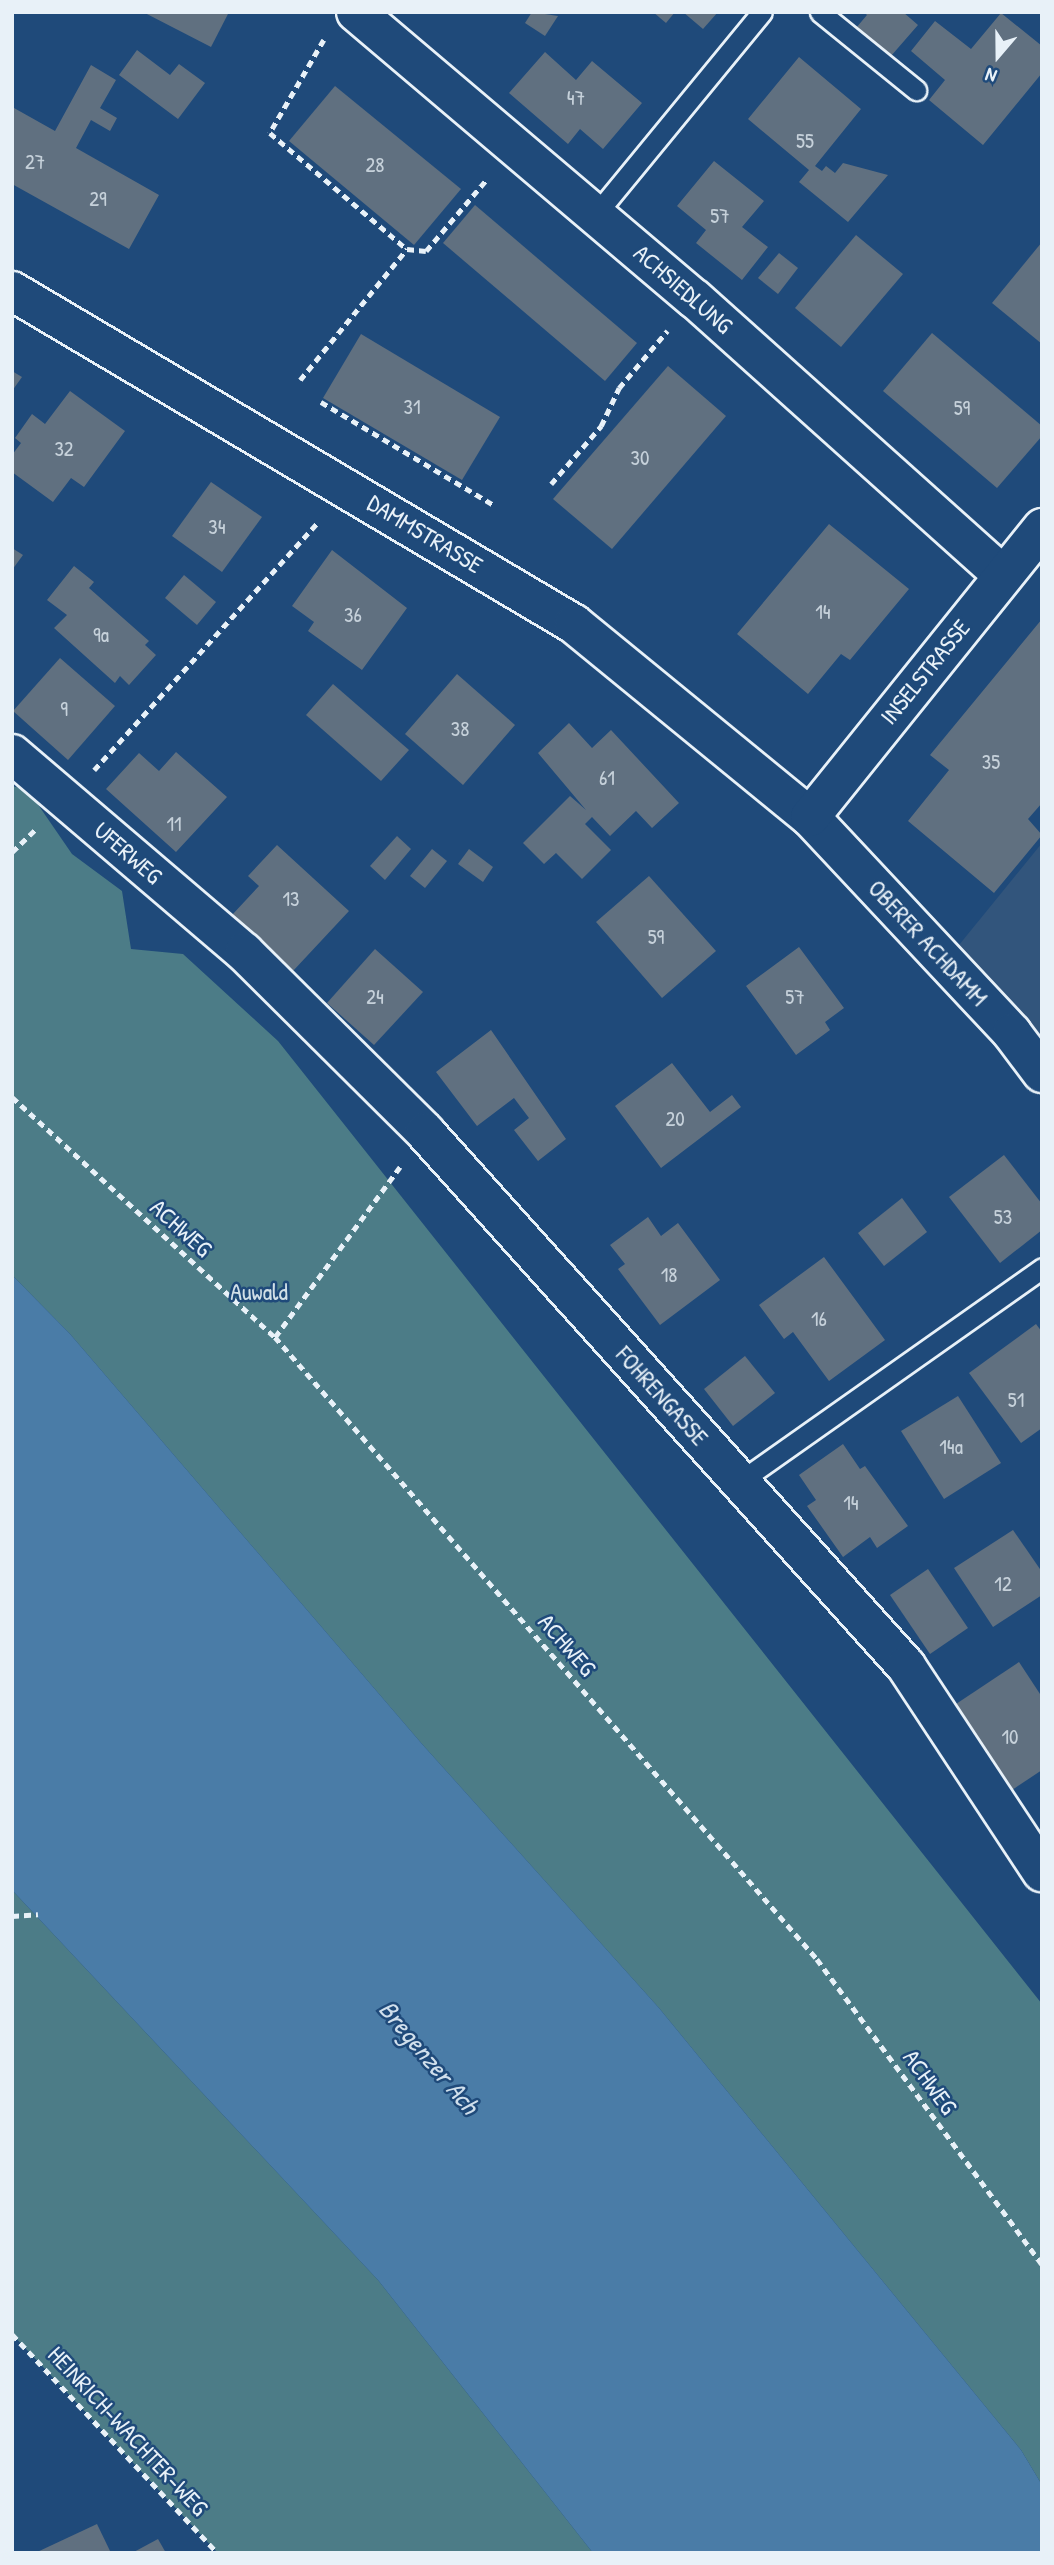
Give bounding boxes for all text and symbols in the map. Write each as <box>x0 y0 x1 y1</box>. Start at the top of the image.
north arrow <box>963 21 1033 91</box>
text: N <box>982 62 1000 90</box>
house number: 47 <box>567 85 585 111</box>
house number: 55 <box>796 128 814 154</box>
house number: 27 <box>25 149 45 175</box>
house number: 28 <box>366 152 384 178</box>
house number: 29 <box>89 186 107 212</box>
house number: 57 <box>710 203 730 229</box>
street label: ACHSIEDLUNG <box>628 238 738 340</box>
house number: 31 <box>403 394 421 420</box>
house number: 59 <box>954 395 970 421</box>
house number: 32 <box>54 436 74 462</box>
house number: 30 <box>631 445 649 471</box>
street label: DAMMSTRASSE <box>362 488 488 580</box>
house number: 34 <box>208 514 226 540</box>
house number: 14 <box>815 599 831 625</box>
house number: 36 <box>344 602 362 628</box>
street label: INSELSTRASSE <box>874 614 976 730</box>
house number: 9a <box>93 622 109 648</box>
house number: 9 <box>60 696 68 722</box>
house number: 38 <box>451 716 469 742</box>
house number: 35 <box>982 749 1000 775</box>
house number: 61 <box>599 765 615 791</box>
house number: 11 <box>166 811 182 837</box>
street label: UFERWEG <box>88 816 168 890</box>
street label: OBERER ACHDAMM <box>862 874 994 1012</box>
house number: 13 <box>282 886 300 912</box>
house number: 59 <box>648 924 664 950</box>
house number: 24 <box>366 984 384 1010</box>
house number: 57 <box>785 984 805 1010</box>
house number: 20 <box>665 1106 685 1132</box>
street label: ACHWEG <box>144 1193 218 1263</box>
house number: 53 <box>994 1204 1012 1230</box>
house number: 18 <box>661 1262 677 1288</box>
park label: Auwald <box>230 1278 288 1306</box>
house number: 16 <box>811 1306 827 1332</box>
street label: FOHRENGASSE <box>610 1340 714 1452</box>
house number: 51 <box>1008 1387 1024 1413</box>
house number: 14a <box>939 1434 963 1460</box>
house number: 14 <box>843 1490 859 1516</box>
house number: 12 <box>994 1571 1012 1597</box>
street label: ACHWEG <box>532 1608 602 1682</box>
house number: 10 <box>1001 1724 1019 1750</box>
water label: Bregenzer Ach <box>373 1994 485 2120</box>
street label: ACHWEG <box>897 2044 963 2120</box>
street label: HEINRICH-WACHTER-WEG <box>42 2340 214 2522</box>

